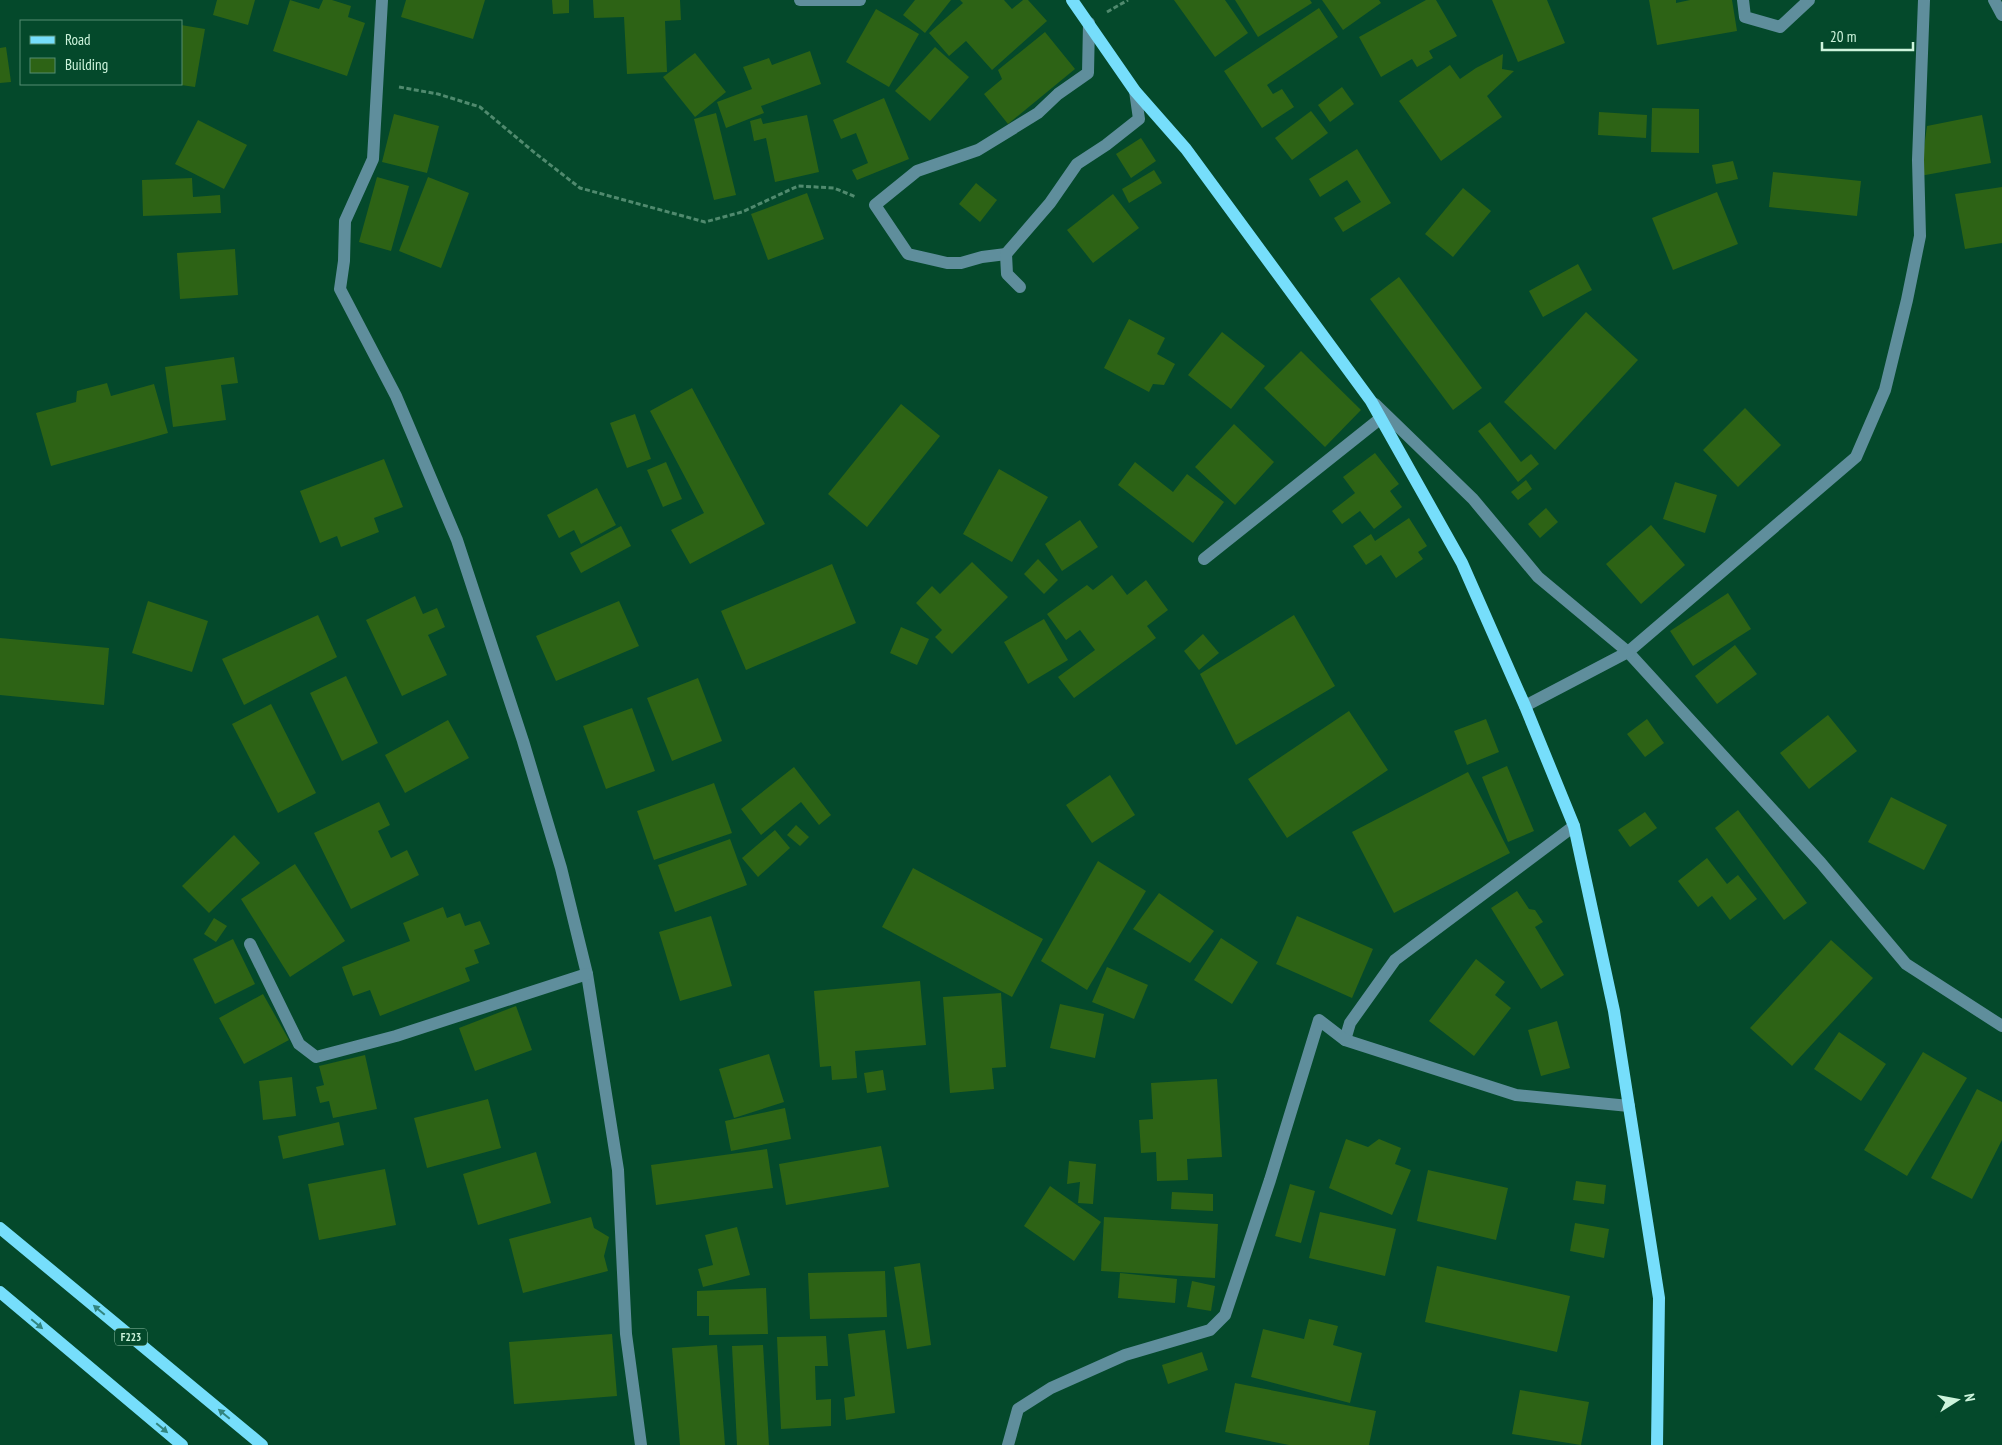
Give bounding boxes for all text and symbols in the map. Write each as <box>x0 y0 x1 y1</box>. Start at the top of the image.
legend <box>20 20 182 85</box>
scale bar <box>1822 20 1913 52</box>
text: 20 m <box>1830 27 1856 46</box>
text: Road <box>65 30 91 49</box>
text: Building <box>65 55 108 74</box>
one-way arrow <box>93 1305 106 1316</box>
one-way arrow <box>31 1318 44 1329</box>
road number: F223 <box>115 1328 147 1345</box>
north arrow <box>1932 1375 1982 1425</box>
text: N <box>1960 1392 1979 1403</box>
one-way arrow <box>218 1408 231 1419</box>
one-way arrow <box>155 1423 168 1434</box>

